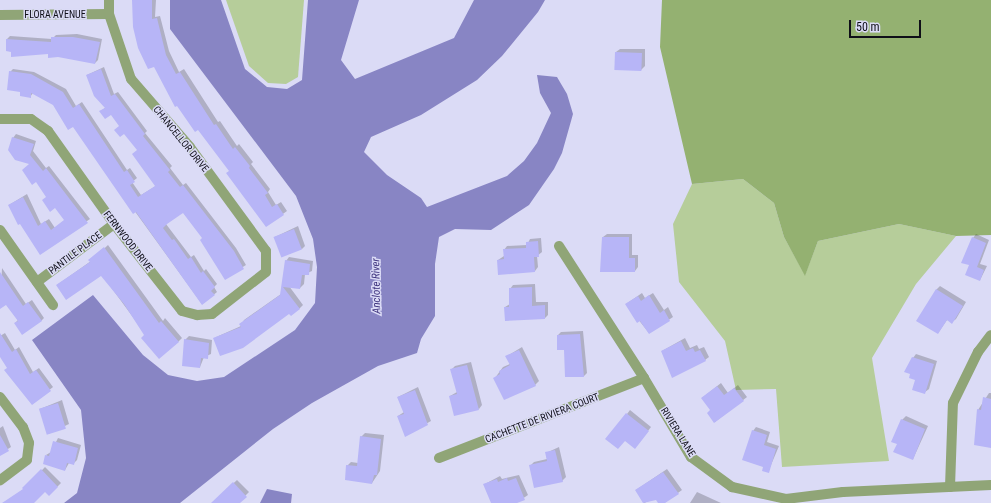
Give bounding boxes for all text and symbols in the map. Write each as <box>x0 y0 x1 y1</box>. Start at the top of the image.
street label: FLORA AVENUE <box>24 9 86 21</box>
scale bar <box>851 12 923 38</box>
text: 50 m <box>856 20 880 34</box>
street label: CHANCELLOR DRIVE <box>151 104 211 174</box>
street label: FERNWOOD DRIVE <box>101 209 155 273</box>
street label: PANTILE PLACE <box>46 229 104 277</box>
water label: Anclote River <box>370 258 384 314</box>
street label: CACHETTE DE RIVIERA COURT <box>483 391 601 445</box>
street label: RIVIERA LANE <box>658 405 698 459</box>

